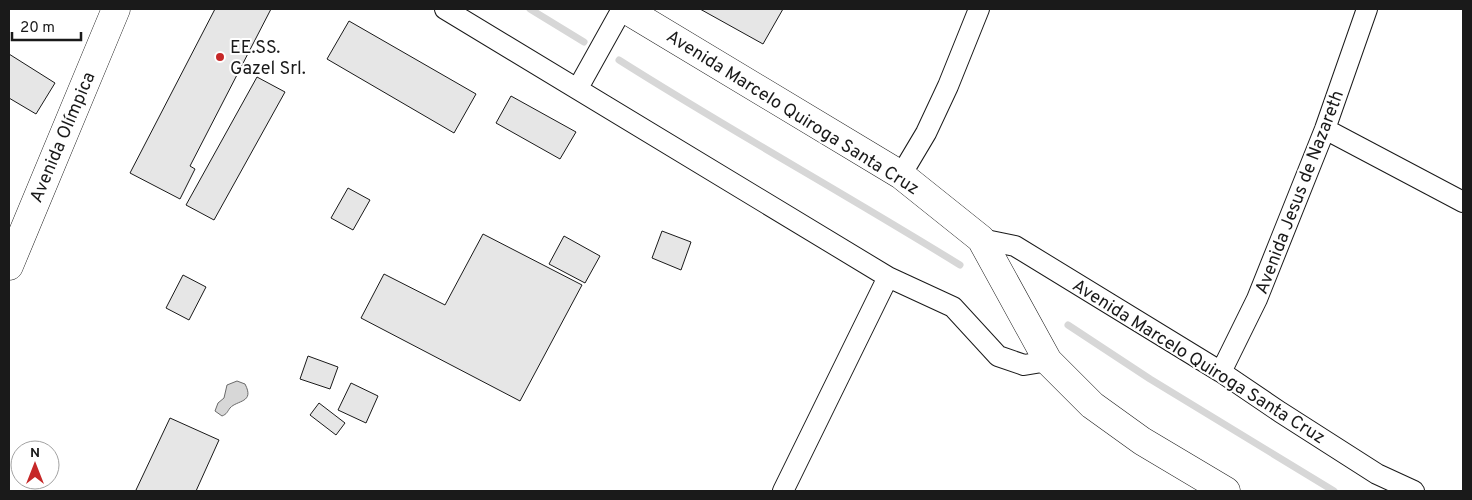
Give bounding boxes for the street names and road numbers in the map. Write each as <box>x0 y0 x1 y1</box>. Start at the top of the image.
street label: Avenida Marcelo Quiroga Santa Cruz <box>661 26 923 201</box>
street label: Avenida Olímpica <box>25 69 101 206</box>
street label: Avenida Jesus de Nazareth <box>1251 87 1350 298</box>
street label: Avenida Marcelo Quiroga Santa Cruz <box>1067 275 1329 450</box>

